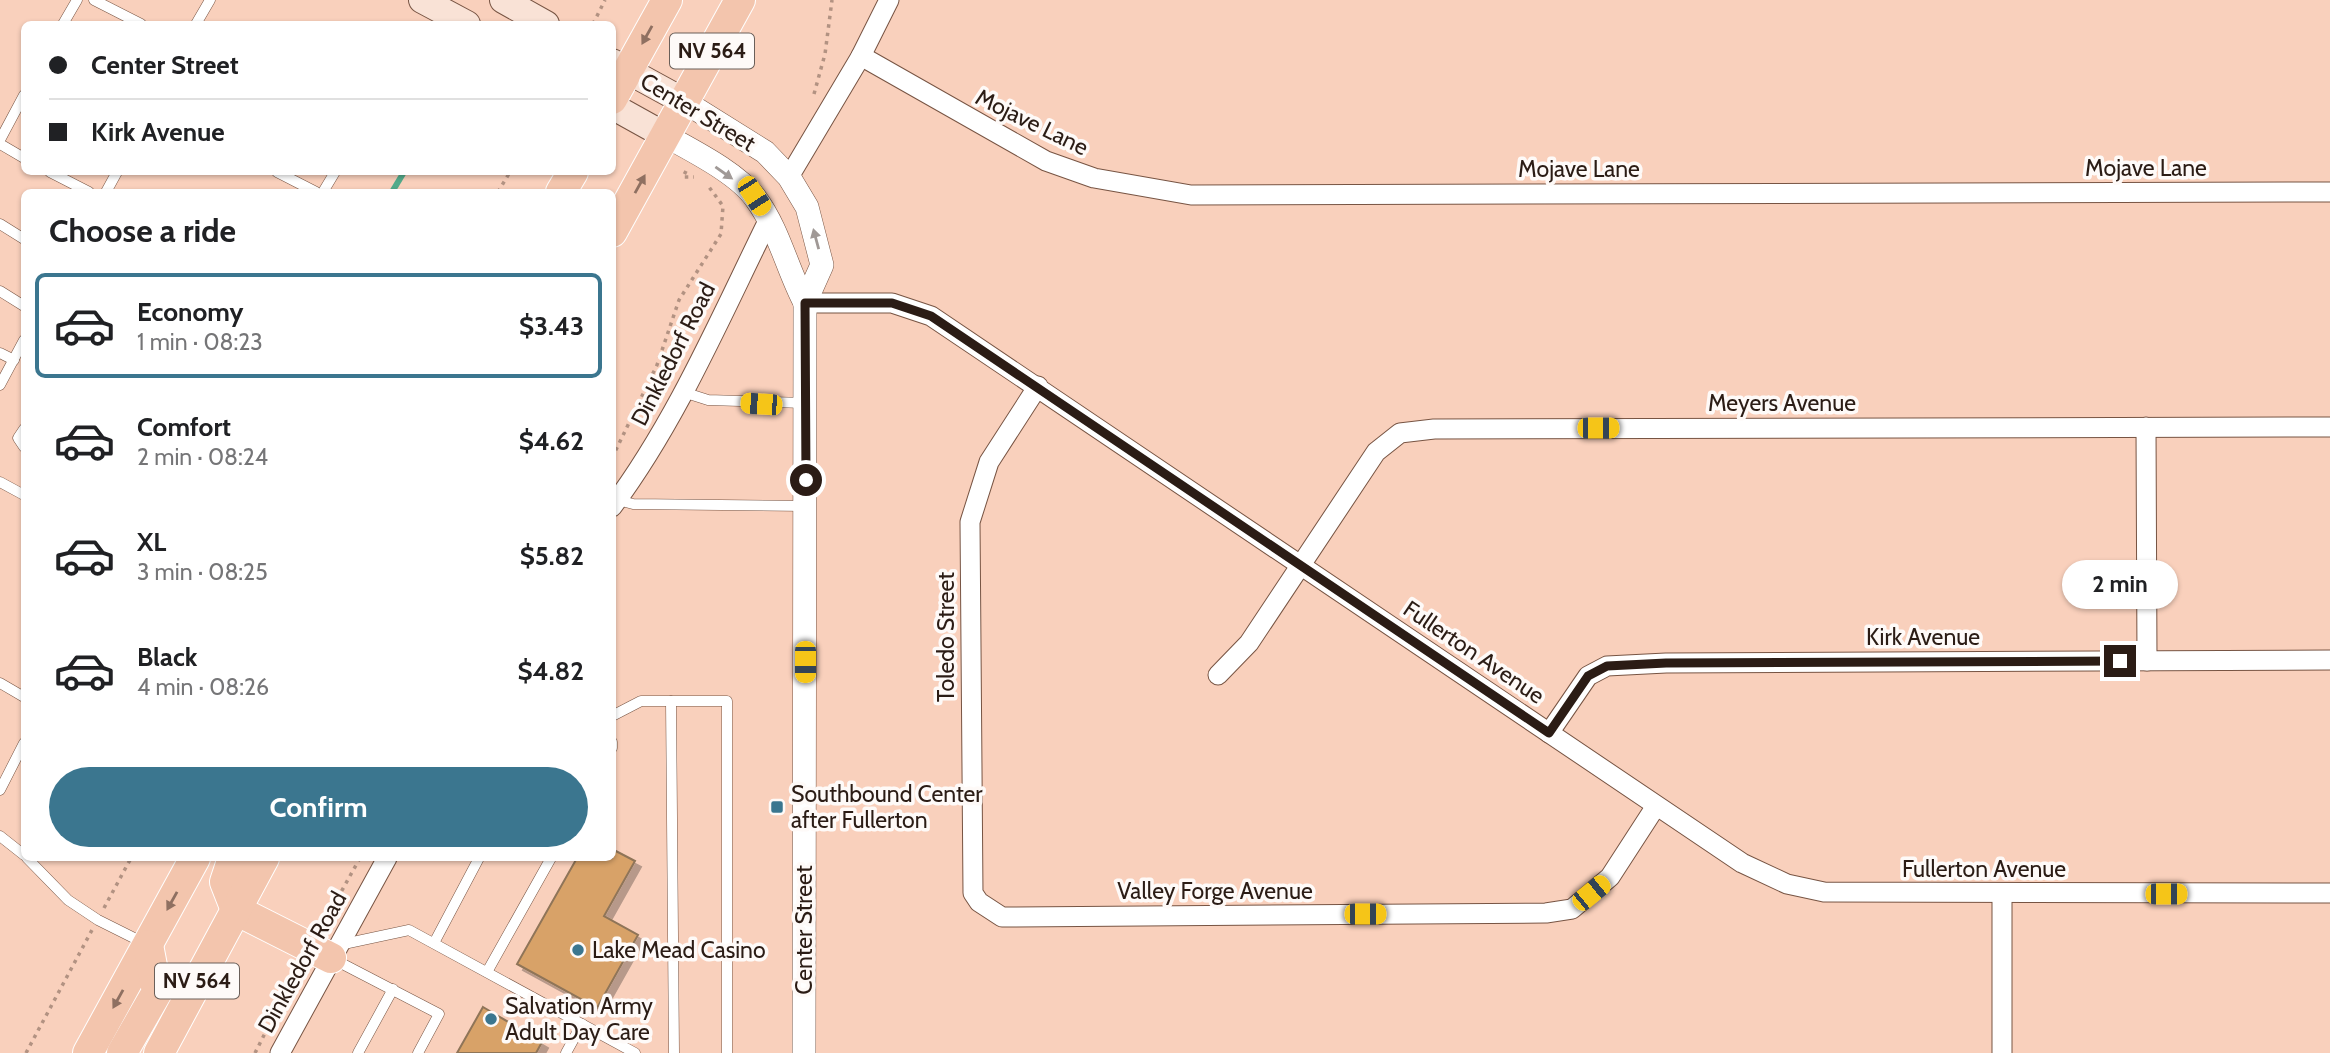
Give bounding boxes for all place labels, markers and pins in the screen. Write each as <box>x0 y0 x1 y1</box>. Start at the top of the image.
place label: Southbound Center after Fullerton <box>791 780 983 834</box>
marker: Southbound Center after Fullerton <box>769 799 785 815</box>
place label: Lake Mead Casino <box>592 936 766 964</box>
marker: Lake Mead Casino <box>570 942 586 958</box>
place label: Salvation Army Adult Day Care <box>505 992 653 1046</box>
marker: Salvation Army Adult Day Care <box>483 1011 499 1027</box>

